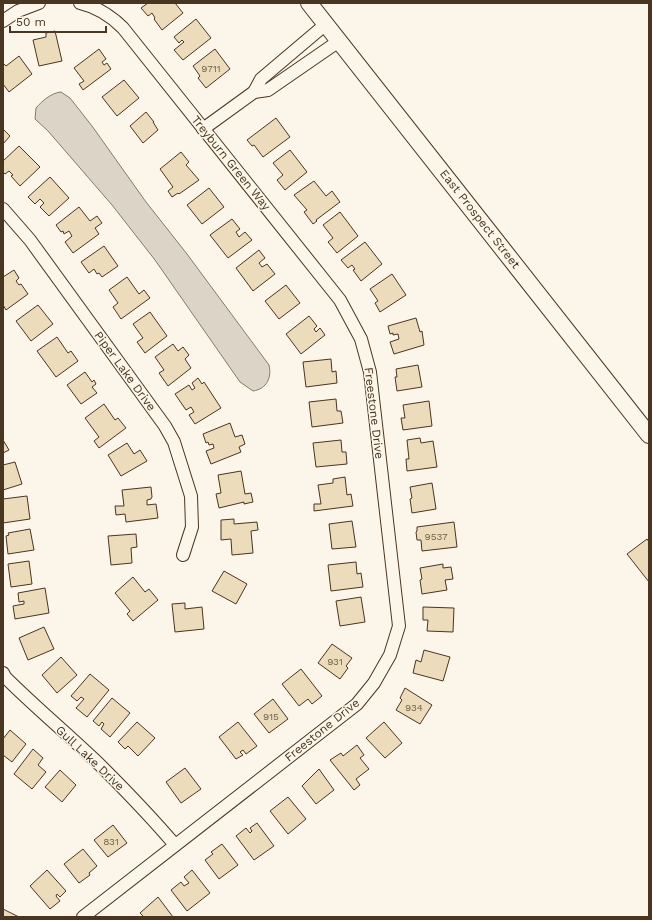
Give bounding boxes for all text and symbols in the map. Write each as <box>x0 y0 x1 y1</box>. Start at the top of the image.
scale bar <box>10 8 106 34</box>
text: 50 m <box>16 15 46 29</box>
house number: 9711 <box>201 63 221 74</box>
street label: Treyburn Green Way <box>189 113 274 214</box>
street label: East Prospect Street <box>437 167 523 271</box>
street label: Piper Lake Drive <box>91 328 159 414</box>
street label: Freestone Drive <box>361 366 387 460</box>
house number: 9537 <box>424 531 448 542</box>
house number: 931 <box>327 656 343 667</box>
street label: Freestone Drive <box>282 695 362 764</box>
house number: 934 <box>405 702 423 713</box>
house number: 915 <box>263 711 279 722</box>
street label: Gull Lake Drive <box>53 723 127 793</box>
house number: 831 <box>103 836 119 847</box>

